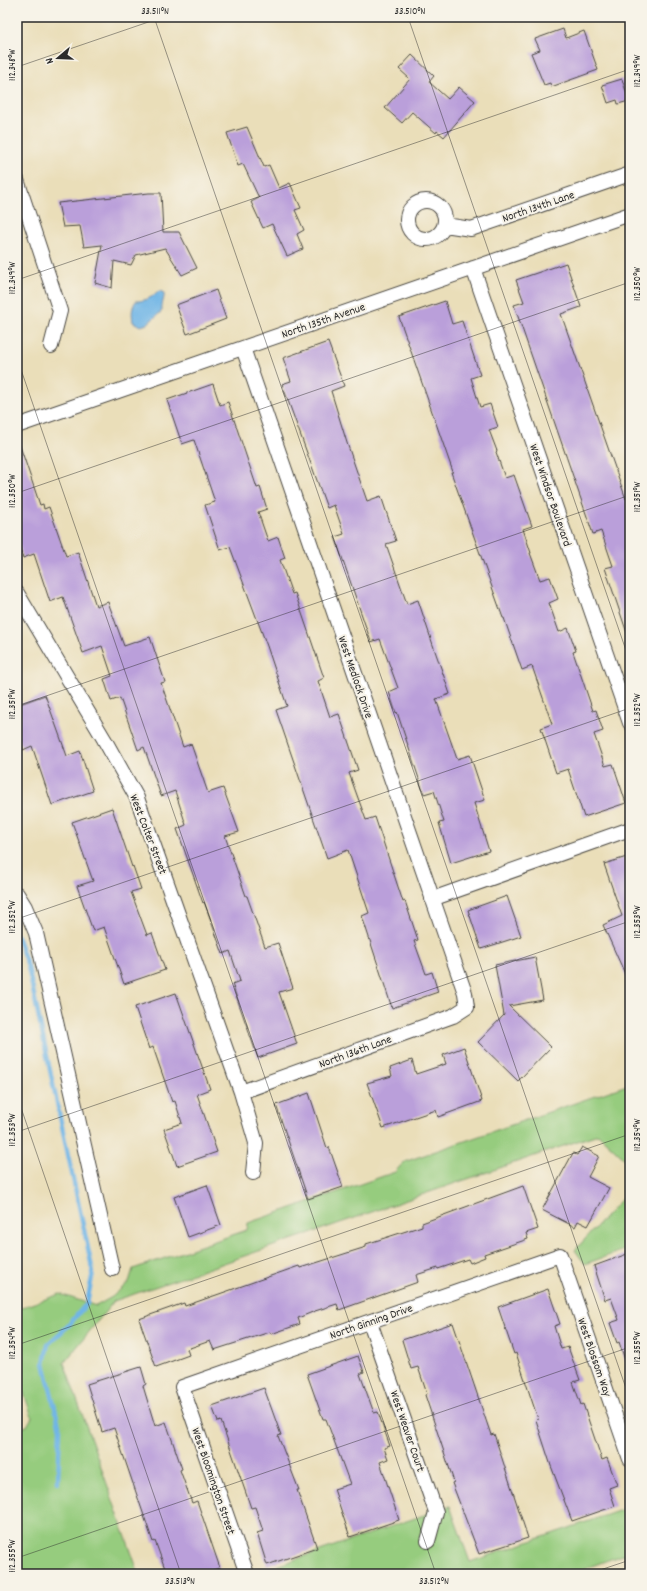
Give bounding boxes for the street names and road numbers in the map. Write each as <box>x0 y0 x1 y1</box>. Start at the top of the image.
street label: North 134th Lane <box>500 187 577 228</box>
street label: North 135th Avenue <box>279 299 368 344</box>
street label: West Windsor Boulevard <box>524 442 575 549</box>
street label: West Medlock Drive <box>333 634 377 721</box>
street label: West Colter Street <box>125 792 171 878</box>
street label: North 136th Lane <box>317 1031 394 1073</box>
street label: North Ginning Drive <box>328 1300 415 1345</box>
street label: West Blossom Way <box>572 1316 615 1400</box>
street label: West Weaver Court <box>385 1389 429 1475</box>
street label: West Bloomington Street <box>186 1426 239 1538</box>

